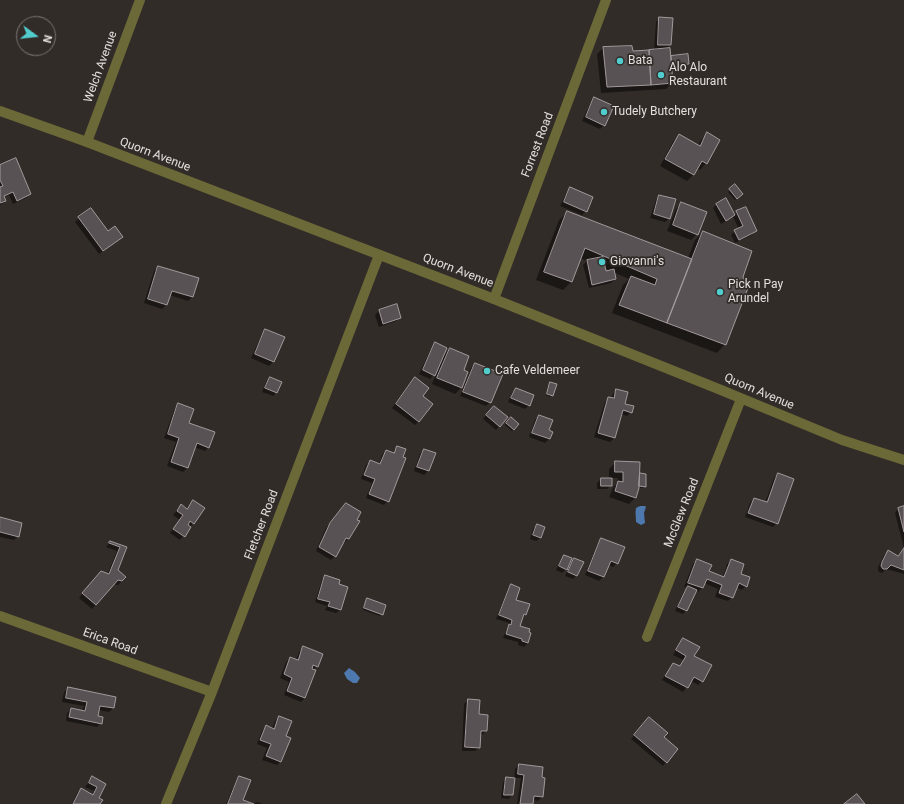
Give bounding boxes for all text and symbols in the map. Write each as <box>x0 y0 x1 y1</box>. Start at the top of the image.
north arrow <box>16 16 56 56</box>
street label: Welch Avenue <box>81 29 121 105</box>
text: N <box>40 34 54 44</box>
place label: Bata <box>628 54 652 68</box>
marker: Bata <box>615 56 625 66</box>
place label: Alo Alo Restaurant <box>669 61 727 89</box>
marker: Alo Alo Restaurant <box>656 70 666 80</box>
place label: Tudely Butchery <box>612 105 697 119</box>
marker: Tudely Butchery <box>599 107 609 117</box>
street label: Forrest Road <box>519 111 557 179</box>
street label: Quorn Avenue <box>118 135 192 175</box>
street label: Quorn Avenue <box>421 251 495 291</box>
place label: Giovanni's <box>610 255 664 269</box>
marker: Giovanni's <box>597 257 607 267</box>
place label: Pick n Pay Arundel <box>728 278 783 306</box>
marker: Pick n Pay Arundel <box>715 287 725 297</box>
place label: Cafe Veldemeer <box>495 364 580 378</box>
marker: Cafe Veldemeer <box>482 366 492 376</box>
street label: Quorn Avenue <box>722 371 796 413</box>
street label: McGlew Road <box>662 476 702 550</box>
street label: Fletcher Road <box>242 488 282 562</box>
street label: Erica Road <box>81 625 139 659</box>

